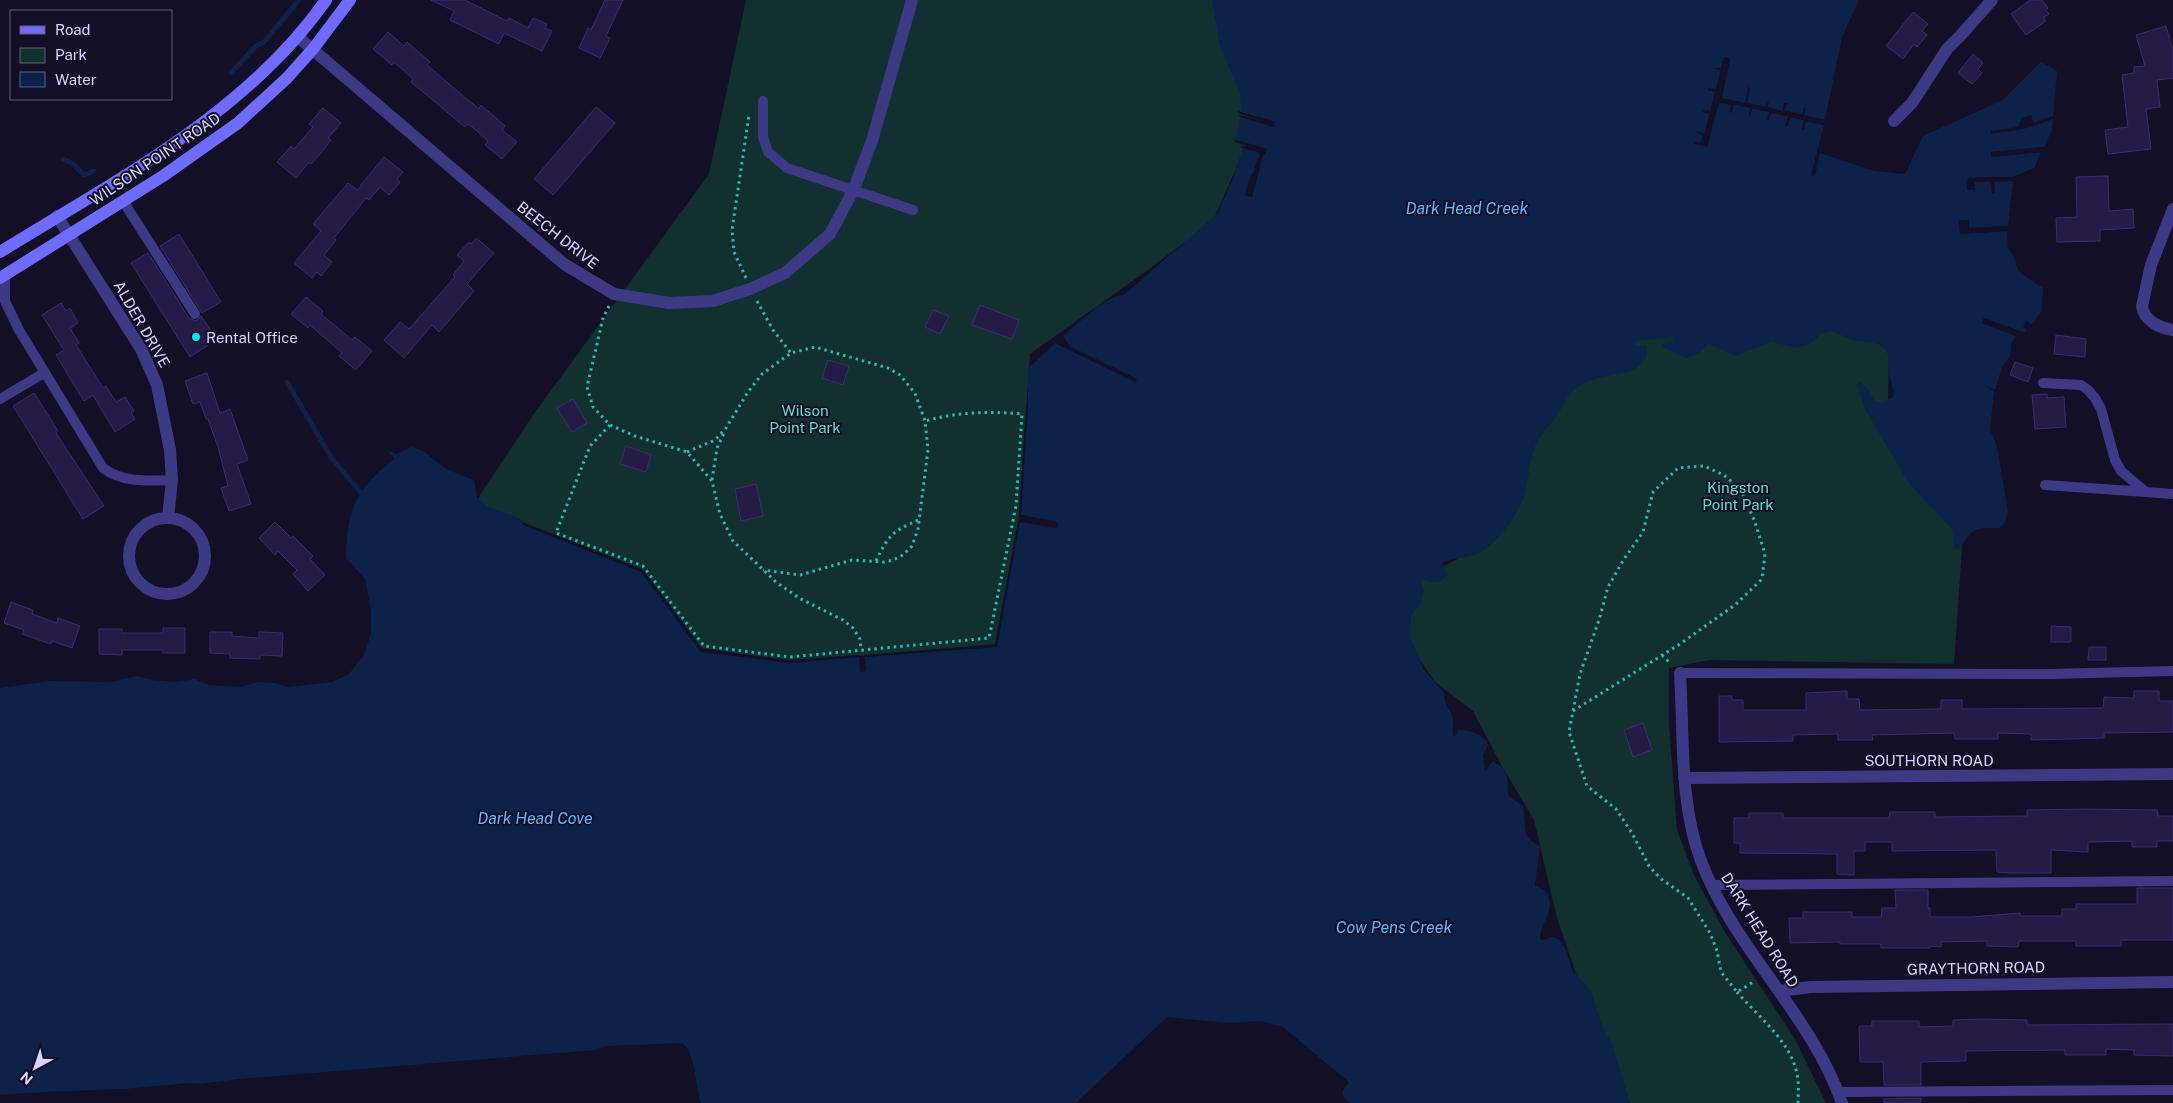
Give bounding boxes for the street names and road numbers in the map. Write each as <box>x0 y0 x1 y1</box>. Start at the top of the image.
street label: WILSON POINT ROAD <box>87 109 223 209</box>
street label: BEECH DRIVE <box>514 198 602 272</box>
street label: ALDER DRIVE <box>110 278 174 370</box>
street label: SOUTHORN ROAD <box>1864 752 1994 769</box>
street label: DARK HEAD ROAD <box>1718 870 1802 990</box>
street label: GRAYTHORN ROAD <box>1907 958 2045 978</box>

